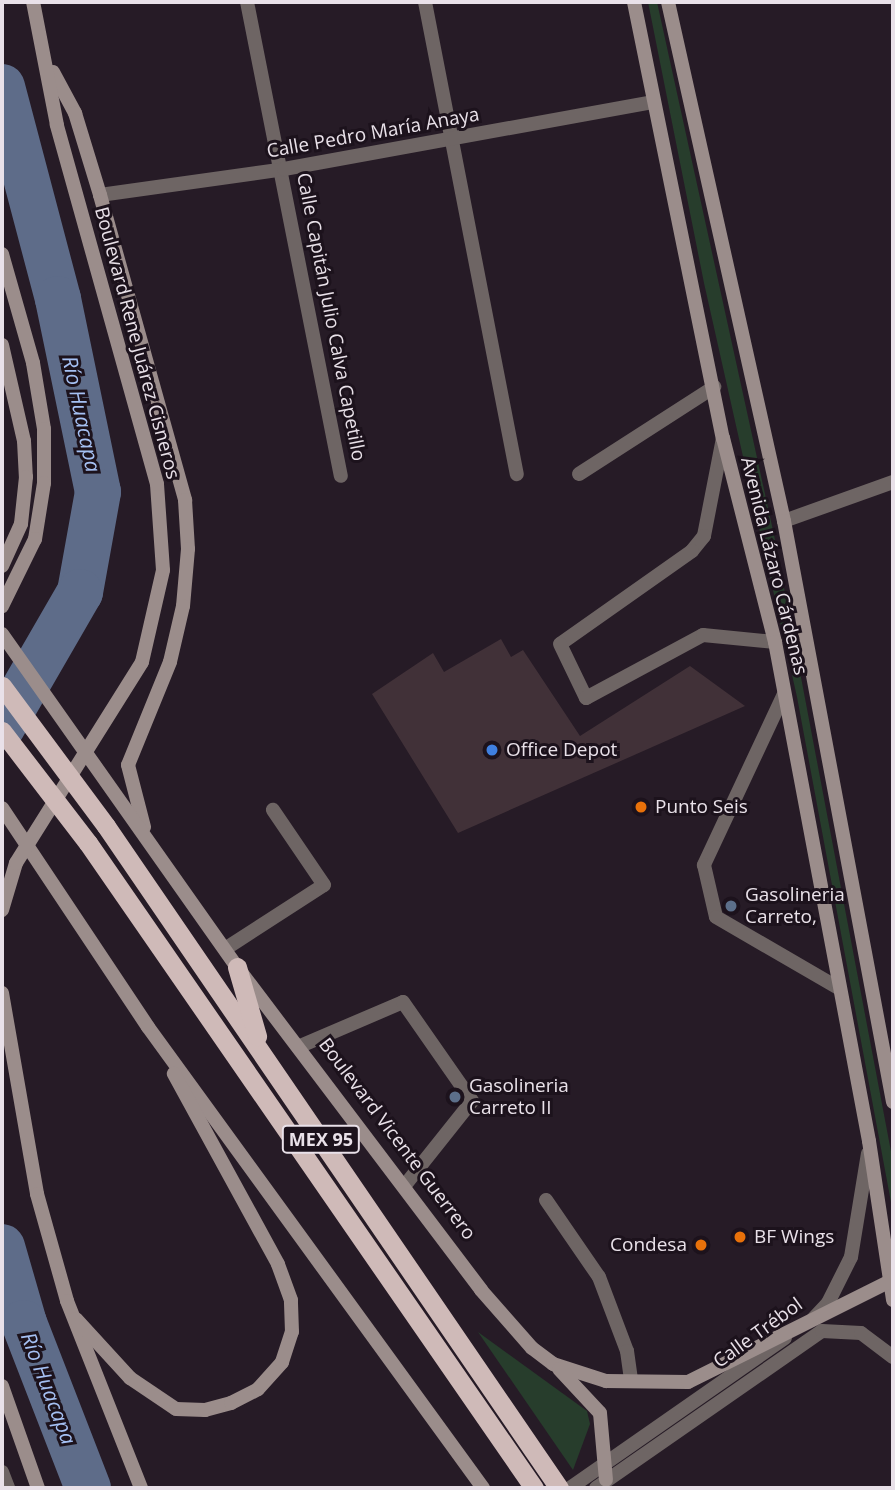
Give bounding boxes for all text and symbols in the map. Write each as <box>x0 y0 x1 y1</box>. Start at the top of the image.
street label: Calle Pedro María Anaya <box>265 103 481 163</box>
street label: Calle Capitán Julio Calva Capetillo <box>292 171 370 463</box>
street label: Boulevard Rene Juárez Cisneros <box>90 204 184 482</box>
water label: Río Huacapa <box>57 354 107 474</box>
street label: Avenida Lázaro Cárdenas <box>736 455 812 677</box>
place label: Office Depot <box>506 739 617 761</box>
marker: Office Depot <box>484 742 500 758</box>
place label: Punto Seis <box>655 796 748 818</box>
marker: Punto Seis <box>633 799 649 815</box>
place label: Gasolineria Carreto, <box>745 884 845 928</box>
marker: Gasolineria Carreto, <box>723 898 739 914</box>
street label: Boulevard Vicente Guerrero <box>314 1034 480 1244</box>
place label: Gasolineria Carreto II <box>469 1075 569 1119</box>
marker: Gasolineria Carreto II <box>447 1089 463 1105</box>
road number: MEX 95 <box>281 1124 361 1154</box>
place label: BF Wings <box>754 1226 834 1248</box>
marker: BF Wings <box>732 1229 748 1245</box>
place label: Condesa <box>610 1234 687 1256</box>
marker: Condesa <box>693 1237 709 1253</box>
street label: Calle Trébol <box>709 1293 807 1373</box>
water label: Río Huacapa <box>16 1328 82 1448</box>

